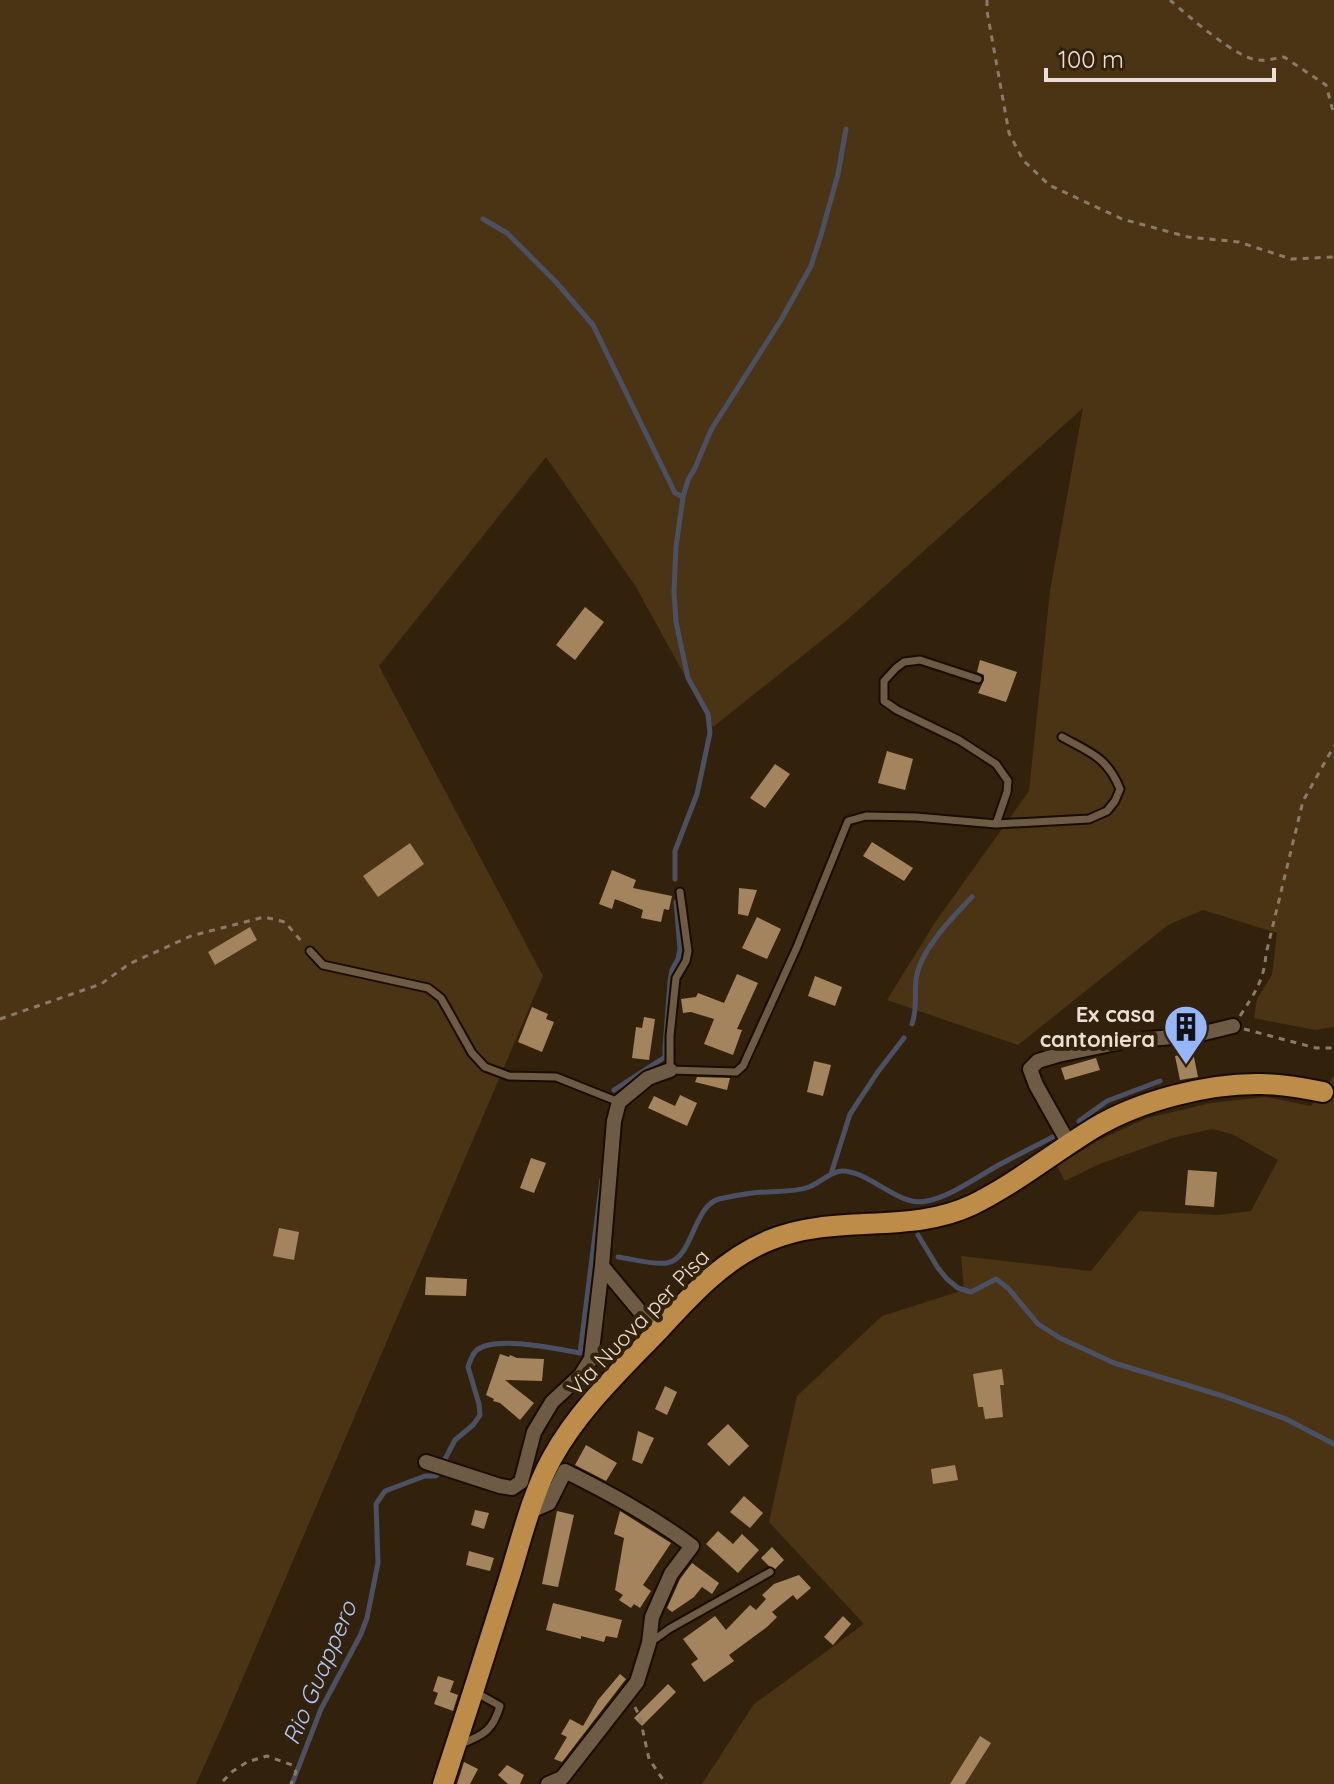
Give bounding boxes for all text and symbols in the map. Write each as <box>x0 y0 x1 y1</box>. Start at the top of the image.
scale bar <box>1046 32 1274 82</box>
text: 100 m <box>1058 44 1124 74</box>
place label: Ex casa cantoniera <box>1040 1000 1155 1053</box>
building icon: Ex casa cantoniera <box>1162 1003 1210 1066</box>
street label: Via Nuova per Pisa <box>561 1243 715 1401</box>
water label: Rio Guappero <box>275 1595 363 1749</box>

